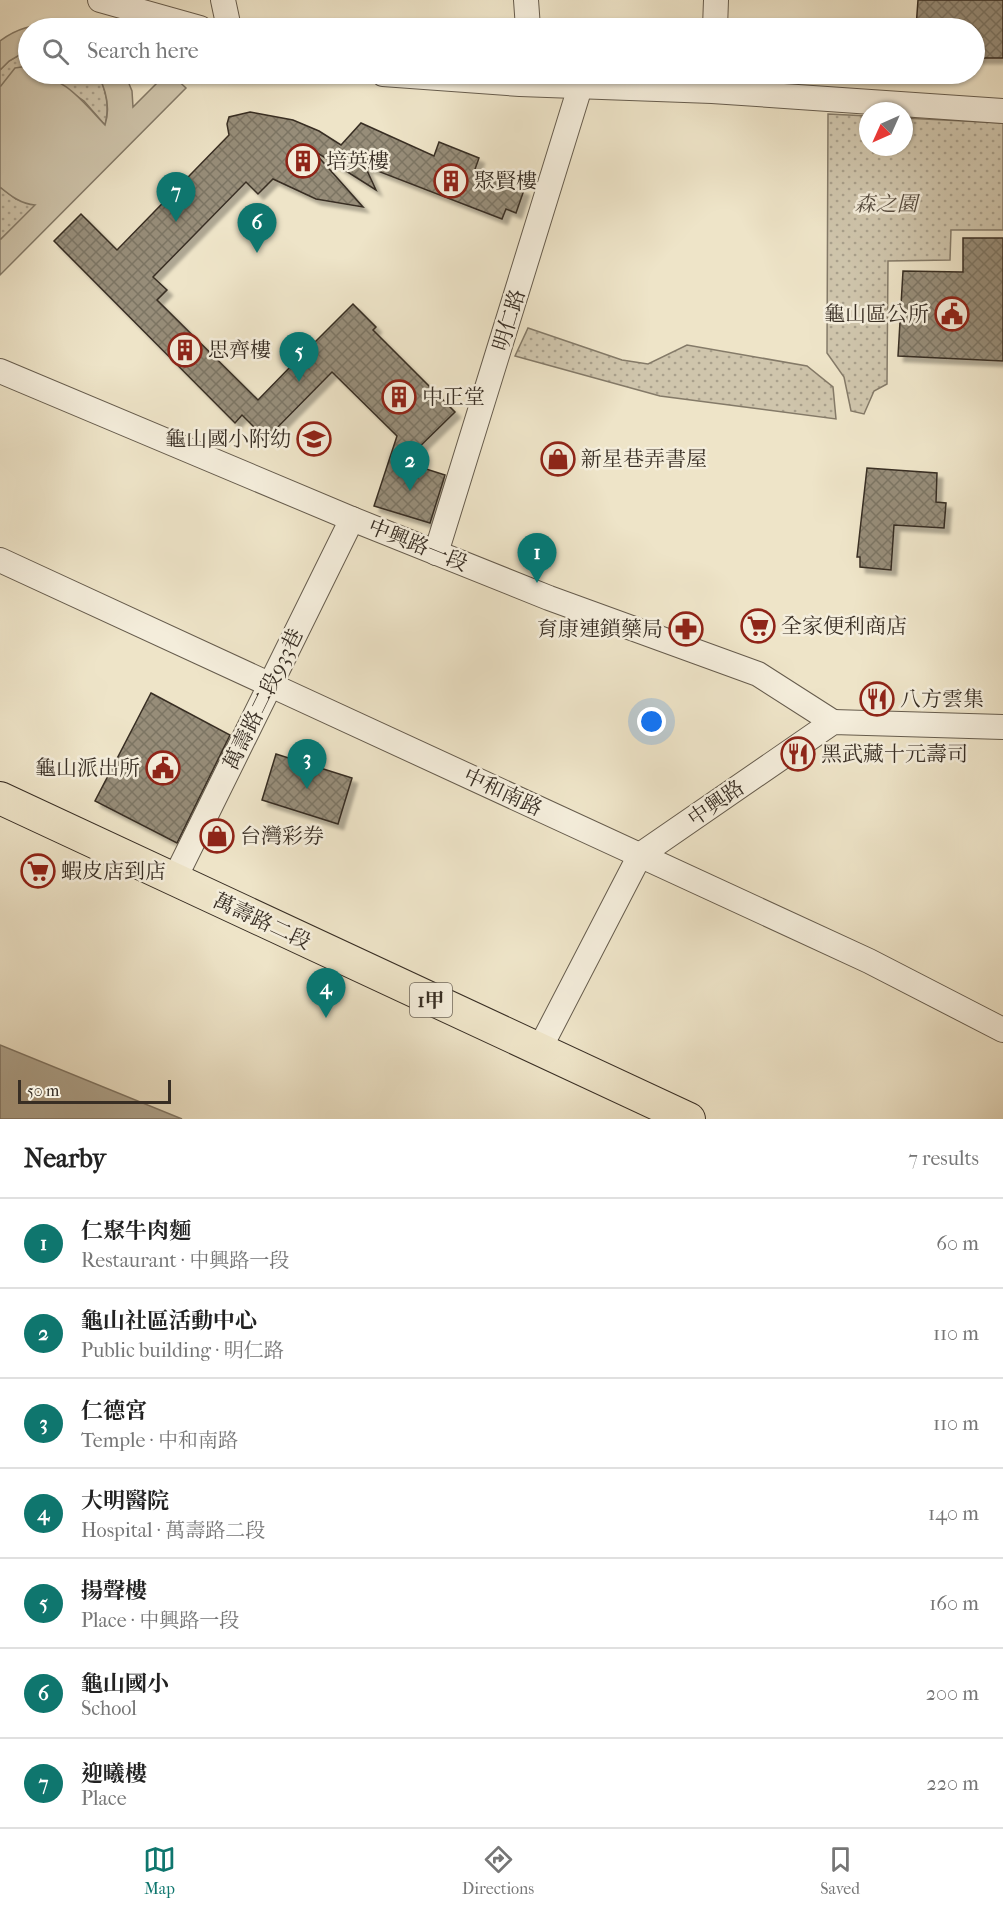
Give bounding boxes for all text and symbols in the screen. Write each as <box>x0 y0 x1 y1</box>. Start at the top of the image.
search box <box>18 18 985 84</box>
icon: search <box>39 35 72 68</box>
text: Search here <box>87 38 199 64</box>
north arrow <box>859 102 913 156</box>
building icon: 培英樓 <box>285 143 321 179</box>
place label: 培英樓 <box>326 149 389 173</box>
building icon: 聚賢樓 <box>433 163 469 199</box>
place label: 聚賢樓 <box>474 169 537 193</box>
pin: 7 <box>156 172 195 222</box>
park label: 森之園 <box>855 192 920 216</box>
pin: 6 <box>238 204 276 253</box>
street label: 明仁路 <box>488 286 530 354</box>
public building icon: 龜山區公所 <box>934 296 970 332</box>
place label: 龜山區公所 <box>824 302 929 326</box>
building icon: 思齊樓 <box>167 332 203 368</box>
pin: 5 <box>280 332 318 382</box>
place label: 思齊樓 <box>208 338 271 362</box>
building icon: 中正堂 <box>381 379 417 415</box>
place label: 中正堂 <box>422 385 485 409</box>
school or university icon: 龜山國小附幼 <box>296 421 332 457</box>
place label: 龜山國小附幼 <box>165 427 291 451</box>
shop icon: 新星巷弄書屋 <box>540 441 576 477</box>
pin: 2 <box>390 442 430 491</box>
place label: 新星巷弄書屋 <box>581 447 707 471</box>
street label: 中興路一段 <box>365 514 471 576</box>
pin: 1 <box>518 534 556 583</box>
supermarket icon: 全家便利商店 <box>740 608 776 644</box>
pharmacy icon: 育康連鎖藥局 <box>668 611 704 647</box>
place label: 全家便利商店 <box>781 614 907 638</box>
place label: 育康連鎖藥局 <box>537 617 663 641</box>
street label: 萬壽路二段933巷 <box>218 624 308 774</box>
restaurant icon: 八方雲集 <box>859 681 895 717</box>
place label: 八方雲集 <box>900 687 984 711</box>
your location <box>637 707 666 736</box>
restaurant icon: 黑武藏十元壽司 <box>780 736 816 772</box>
pin: 3 <box>288 740 326 789</box>
place label: 黑武藏十元壽司 <box>821 742 968 766</box>
public building icon: 龜山派出所 <box>145 750 181 786</box>
place label: 龜山派出所 <box>35 756 140 780</box>
street label: 中和南路 <box>460 763 546 821</box>
street label: 中興路 <box>683 775 749 831</box>
shop icon: 台灣彩券 <box>199 818 235 854</box>
place label: 台灣彩券 <box>240 824 324 848</box>
supermarket icon: 蝦皮店到店 <box>20 853 56 889</box>
place label: 蝦皮店到店 <box>61 859 166 883</box>
street label: 萬壽路二段 <box>209 888 315 954</box>
pin: 4 <box>306 968 346 1018</box>
road number: 1甲 <box>410 983 452 1017</box>
scale bar <box>18 1077 171 1104</box>
text: 50 m <box>27 1081 59 1100</box>
text: Nearby <box>24 1143 106 1174</box>
text: 7 results <box>908 1147 979 1170</box>
text: 仁聚牛肉麵 <box>81 1218 191 1244</box>
text: 1 <box>40 1232 47 1255</box>
text: 60 m <box>936 1232 979 1255</box>
text: Restaurant · 中興路一段 <box>81 1249 289 1272</box>
text: 龜山社區活動中心 <box>81 1308 257 1334</box>
text: 2 <box>38 1322 49 1345</box>
text: 110 m <box>933 1322 979 1345</box>
text: Public building · 明仁路 <box>81 1339 284 1362</box>
text: 仁德宮 <box>81 1398 147 1424</box>
text: 3 <box>39 1412 48 1435</box>
text: 110 m <box>933 1412 979 1435</box>
text: Temple · 中和南路 <box>81 1429 238 1452</box>
text: 大明醫院 <box>81 1488 169 1514</box>
text: 4 <box>38 1502 49 1525</box>
text: 140 m <box>928 1502 979 1525</box>
text: Hospital · 萬壽路二段 <box>81 1519 265 1542</box>
text: 揚聲樓 <box>81 1578 147 1604</box>
text: 5 <box>39 1592 48 1615</box>
text: 160 m <box>929 1592 979 1615</box>
text: Place · 中興路一段 <box>81 1609 239 1632</box>
text: 龜山國小 <box>81 1671 169 1697</box>
text: 6 <box>38 1682 49 1705</box>
text: 200 m <box>926 1682 979 1705</box>
text: School <box>81 1697 137 1720</box>
text: 迎曦樓 <box>81 1761 147 1787</box>
text: 7 <box>39 1772 48 1795</box>
text: 220 m <box>926 1772 979 1795</box>
text: Place <box>81 1787 127 1810</box>
tab: Map <box>143 1843 176 1898</box>
tab: Directions <box>462 1843 534 1898</box>
tab: Saved <box>820 1843 860 1898</box>

